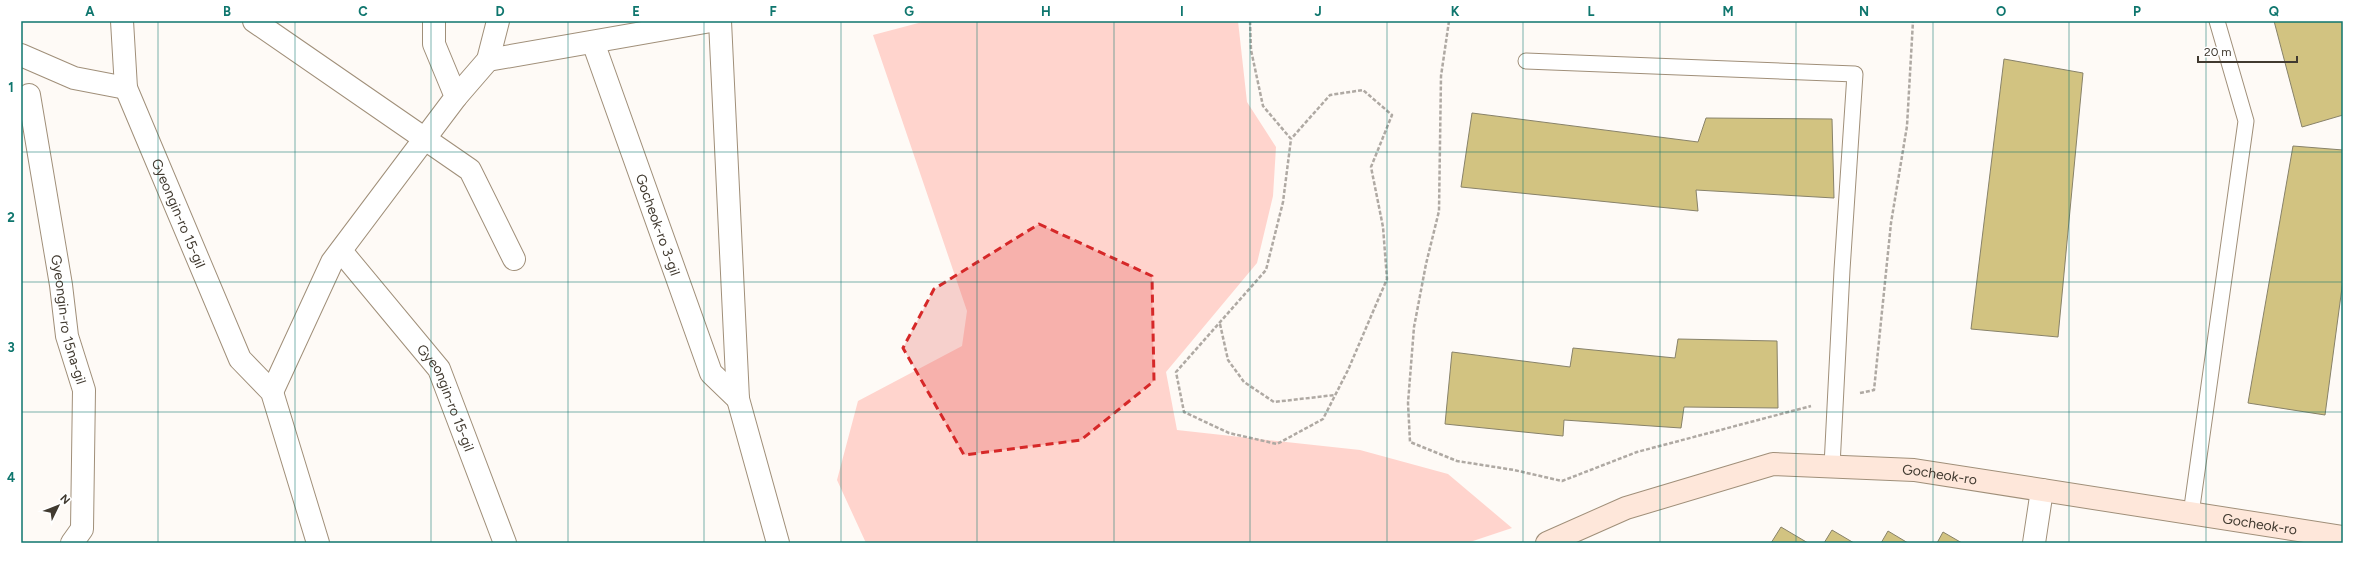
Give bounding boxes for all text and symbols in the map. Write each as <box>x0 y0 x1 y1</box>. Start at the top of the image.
text: A <box>85 4 95 19</box>
text: B <box>223 4 231 19</box>
text: C <box>358 4 368 19</box>
text: D <box>495 4 505 19</box>
text: E <box>632 4 640 19</box>
text: F <box>769 4 777 19</box>
text: G <box>904 4 914 19</box>
text: H <box>1041 4 1051 19</box>
text: I <box>1180 4 1184 19</box>
text: J <box>1314 4 1322 19</box>
text: K <box>1451 4 1460 19</box>
text: L <box>1588 4 1595 19</box>
text: M <box>1722 4 1734 19</box>
text: N <box>1859 4 1869 19</box>
text: O <box>1996 4 2006 19</box>
text: P <box>2133 4 2141 19</box>
text: Q <box>2269 4 2279 19</box>
scale bar <box>2198 38 2297 64</box>
text: 20 m <box>2204 45 2232 59</box>
text: 1 <box>8 80 14 95</box>
street label: Gyeongin-ro 15-gil <box>148 156 209 271</box>
street label: Gocheok-ro 3-gil <box>632 172 684 278</box>
text: 2 <box>7 210 15 225</box>
street label: Gyeongin-ro 15na-gil <box>47 253 90 386</box>
text: 3 <box>7 340 15 355</box>
street label: Gyeongin-ro 15-gil <box>413 341 477 454</box>
street label: Gocheok-ro <box>1902 462 1978 489</box>
text: 4 <box>7 470 15 485</box>
north arrow <box>38 486 78 526</box>
text: N <box>57 492 73 507</box>
street label: Gocheok-ro <box>2221 510 2298 539</box>

